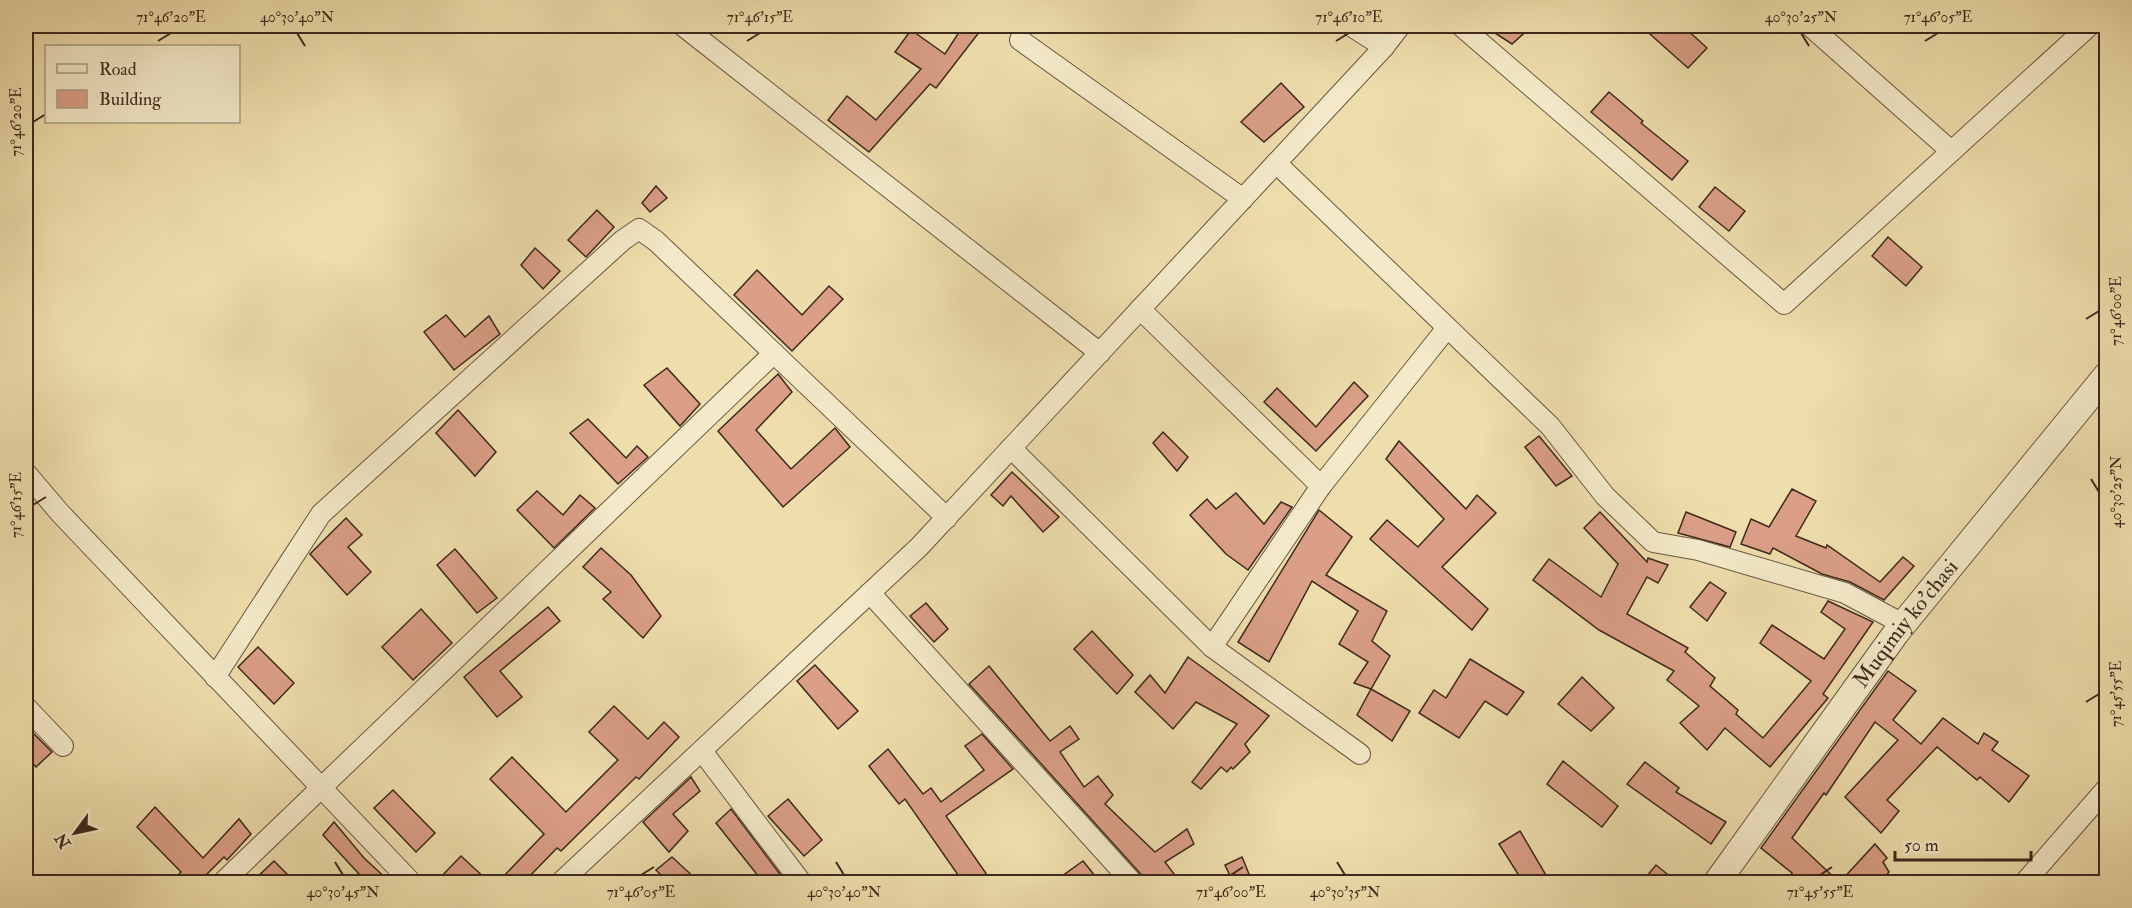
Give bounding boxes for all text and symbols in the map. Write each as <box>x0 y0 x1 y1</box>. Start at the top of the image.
text: 71°46'20"E <box>136 8 206 27</box>
text: 40°30'40"N <box>260 8 335 27</box>
text: 71°46'15"E <box>727 8 793 27</box>
text: 71°46'10"E <box>1315 8 1383 27</box>
text: 40°30'25"N <box>1765 8 1838 27</box>
text: 71°46'05"E <box>1904 8 1973 27</box>
legend <box>45 45 240 123</box>
text: Road <box>99 58 137 81</box>
text: 71°46'20"E <box>7 87 26 157</box>
text: Building <box>99 88 162 111</box>
text: 71°46'00"E <box>2107 276 2126 346</box>
text: 40°30'25"N <box>2107 455 2126 528</box>
text: 71°46'15"E <box>7 472 26 538</box>
street label: Muqimiy ko'chasi <box>1847 554 1965 693</box>
text: 71°45'55"E <box>2107 661 2126 727</box>
north arrow <box>45 803 105 863</box>
scale bar <box>1895 824 2032 862</box>
text: N <box>51 829 76 853</box>
text: 50 m <box>1904 834 1939 857</box>
text: 40°30'45"N <box>306 883 380 902</box>
text: 71°46'05"E <box>607 883 676 902</box>
text: 40°30'40"N <box>807 883 882 902</box>
text: 71°46'00"E <box>1196 883 1266 902</box>
text: 40°30'35"N <box>1310 883 1381 902</box>
text: 71°45'55"E <box>1787 883 1853 902</box>

